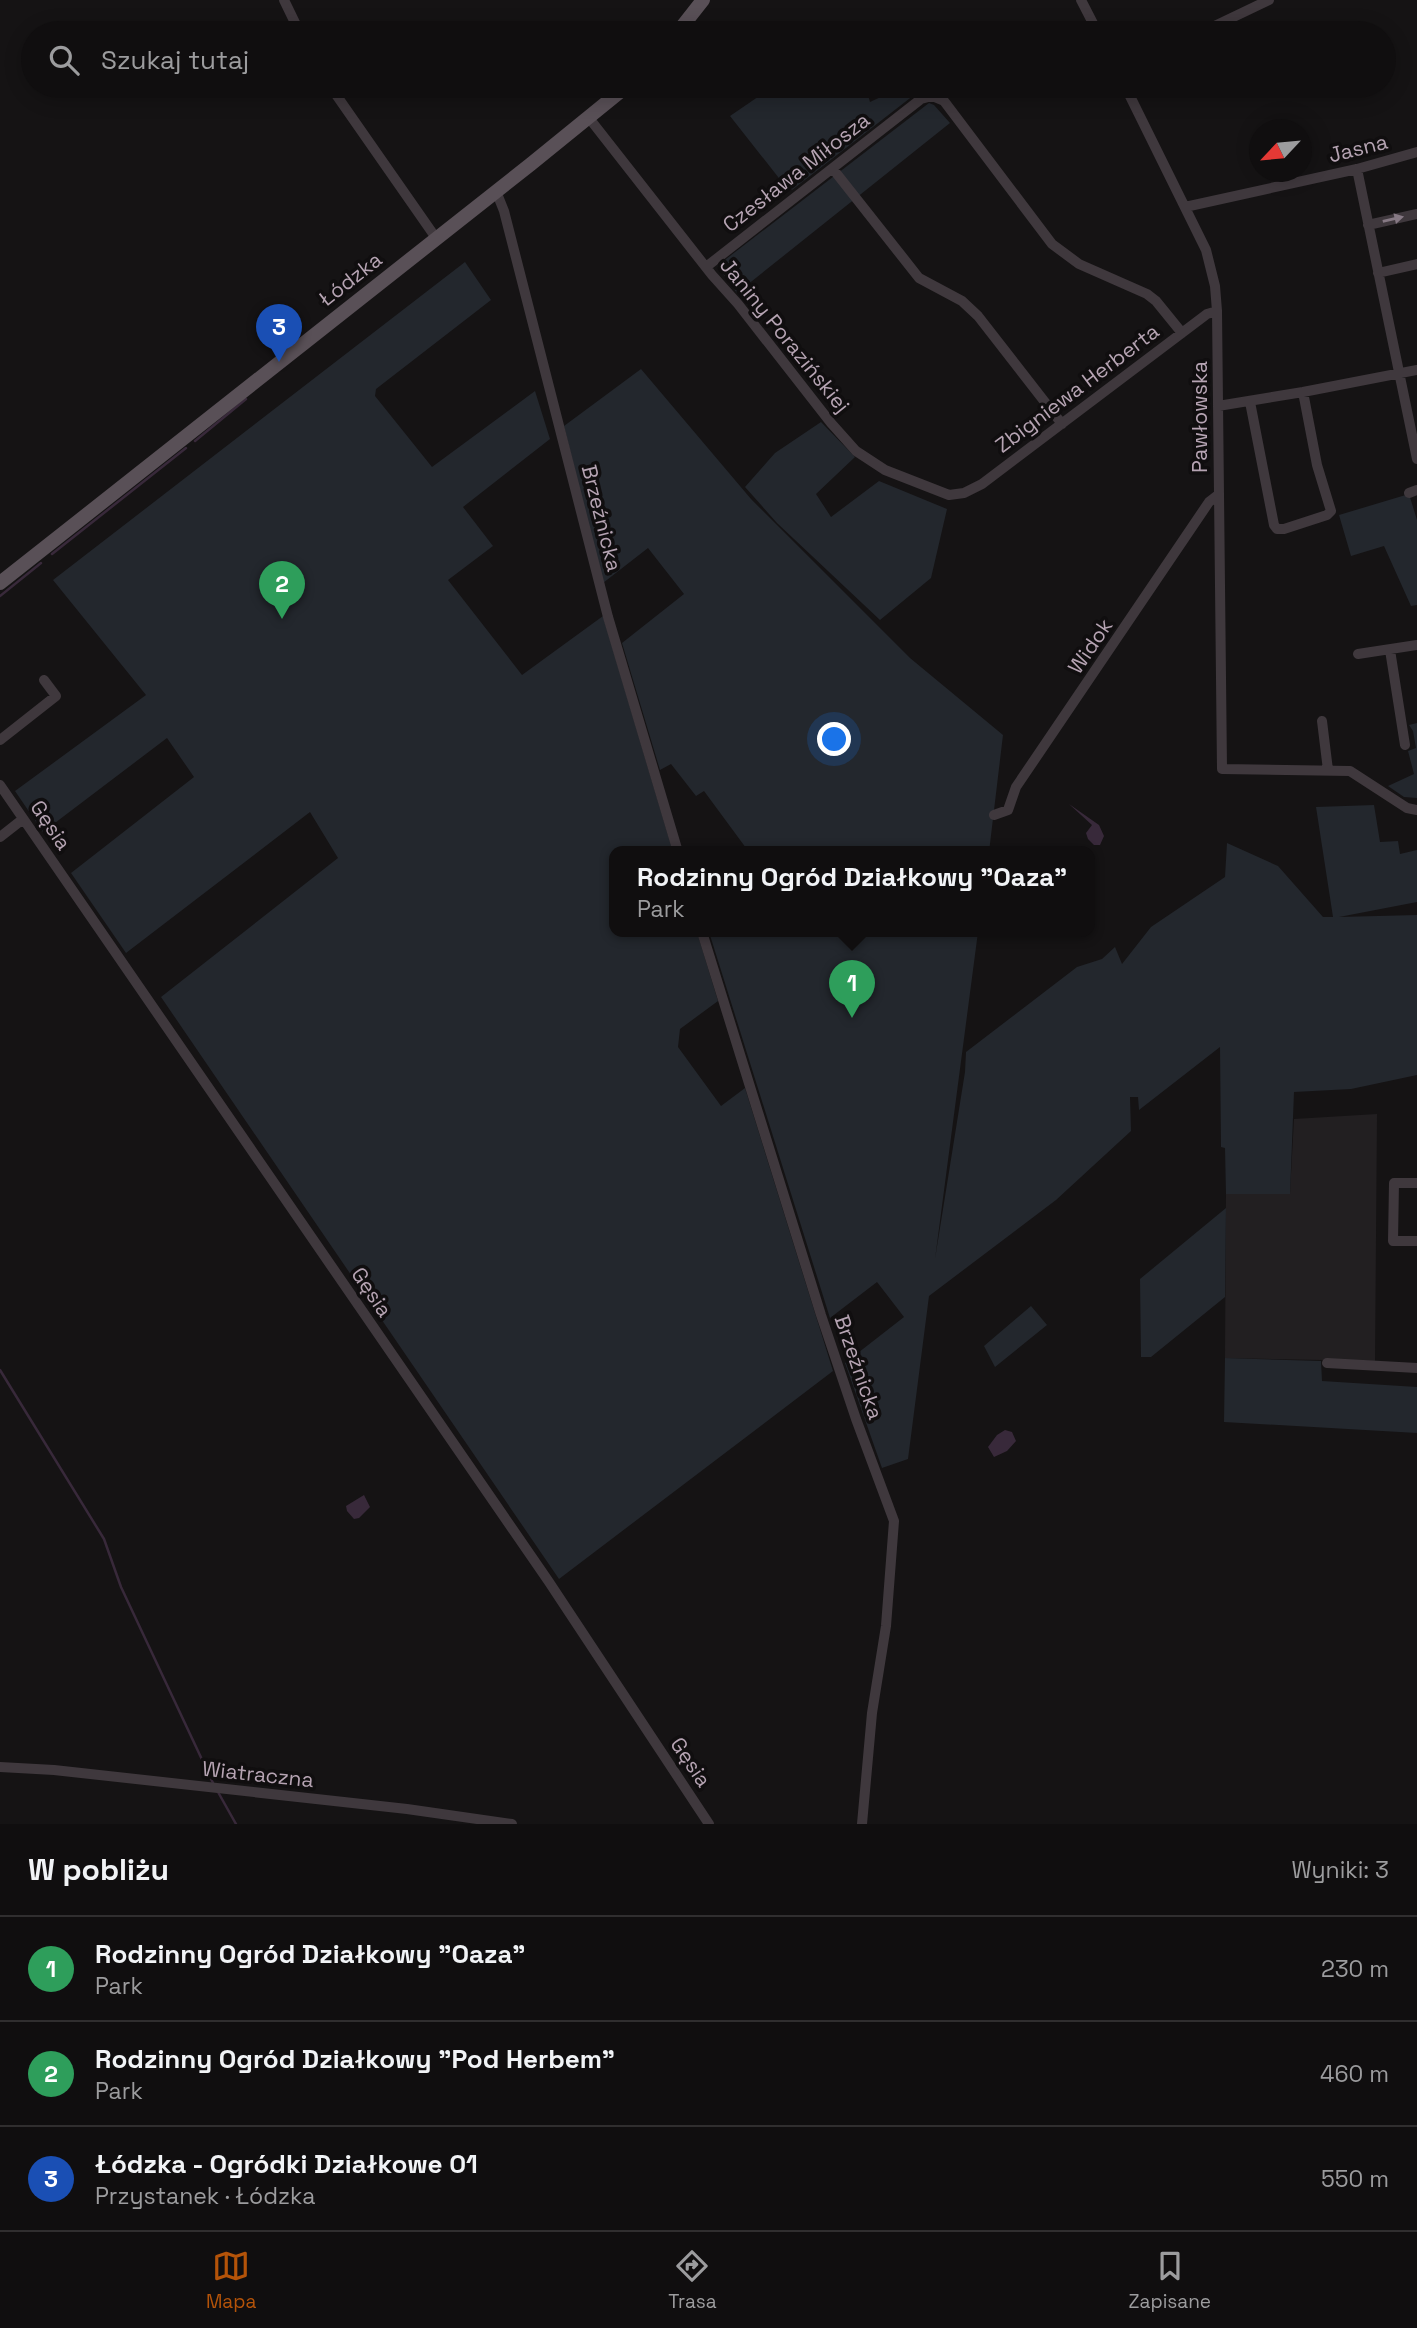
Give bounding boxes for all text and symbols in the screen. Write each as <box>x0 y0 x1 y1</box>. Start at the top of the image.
search box <box>21 21 1396 98</box>
icon: search <box>45 41 83 79</box>
text: Szukaj tutaj <box>101 43 249 77</box>
street label: Czesława Miłosza <box>717 106 875 238</box>
north arrow <box>1249 119 1312 182</box>
street label: Jasna <box>1326 128 1390 168</box>
one-way arrow <box>1382 214 1404 225</box>
street label: Łódzka <box>313 246 387 312</box>
street label: Janiny Porazińskiej <box>714 252 856 418</box>
pin: 3 <box>256 304 302 362</box>
street label: Zbigniewa Herberta <box>990 318 1164 458</box>
street label: Pawłowska <box>1186 361 1213 473</box>
street label: Brzeźnicka <box>576 462 628 574</box>
pin: 2 <box>259 561 305 619</box>
street label: Widok <box>1062 613 1118 679</box>
your location <box>817 722 851 756</box>
street label: Gęsia <box>25 795 77 855</box>
popup <box>609 846 1095 937</box>
text: Rodzinny Ogród Działkowy "Oaza" <box>637 860 1067 894</box>
text: Park <box>637 894 685 924</box>
pin: 1 <box>829 960 875 1018</box>
street label: Gęsia <box>346 1262 398 1322</box>
street label: Brzeźnicka <box>828 1311 890 1423</box>
street label: Gęsia <box>665 1732 717 1792</box>
street label: Wiatraczna <box>201 1755 315 1793</box>
text: W pobliżu <box>28 1850 169 1889</box>
text: Wyniki: 3 <box>1291 1855 1389 1885</box>
text: Rodzinny Ogród Działkowy "Oaza" <box>95 1937 525 1971</box>
text: 1 <box>46 1954 56 1984</box>
text: 230 m <box>1321 1954 1389 1984</box>
text: Park <box>95 1971 143 2001</box>
text: Rodzinny Ogród Działkowy "Pod Herbem" <box>95 2042 615 2076</box>
text: 2 <box>44 2059 58 2089</box>
text: 460 m <box>1320 2059 1389 2089</box>
text: Park <box>95 2076 143 2106</box>
text: Łódzka - Ogródki Działkowe 01 <box>95 2147 478 2181</box>
text: 3 <box>44 2164 58 2194</box>
text: 550 m <box>1321 2164 1389 2194</box>
text: Przystanek · Łódzka <box>95 2181 315 2211</box>
tab: Mapa <box>206 2247 256 2314</box>
tab: Trasa <box>668 2247 717 2314</box>
tab: Zapisane <box>1129 2247 1211 2314</box>

